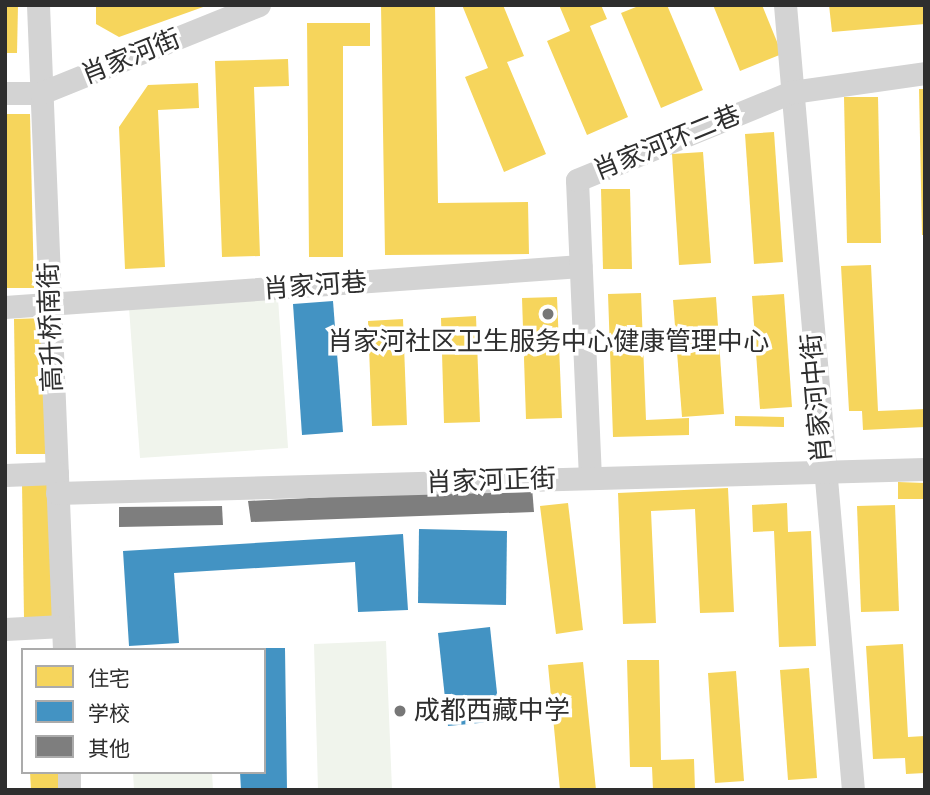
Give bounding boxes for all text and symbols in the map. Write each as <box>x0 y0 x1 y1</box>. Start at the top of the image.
street label: 肖家河街 <box>77 23 185 91</box>
street label: 肖家河环二巷 <box>589 99 745 187</box>
street label: 高升桥南街 <box>33 261 69 393</box>
street label: 肖家河巷 <box>262 267 368 305</box>
marker: 肖家河社区卫生服务中心健康管理中心 <box>538 304 558 324</box>
place label: 肖家河社区卫生服务中心健康管理中心 <box>327 326 769 358</box>
street label: 肖家河中街 <box>796 332 838 464</box>
street label: 肖家河正街 <box>425 463 557 499</box>
legend <box>21 648 266 774</box>
text: 住宅 <box>88 666 130 691</box>
place label: 成都西藏中学 <box>414 695 570 727</box>
text: 学校 <box>88 701 130 726</box>
marker: 成都西藏中学 <box>392 703 408 719</box>
text: 其他 <box>88 736 130 761</box>

